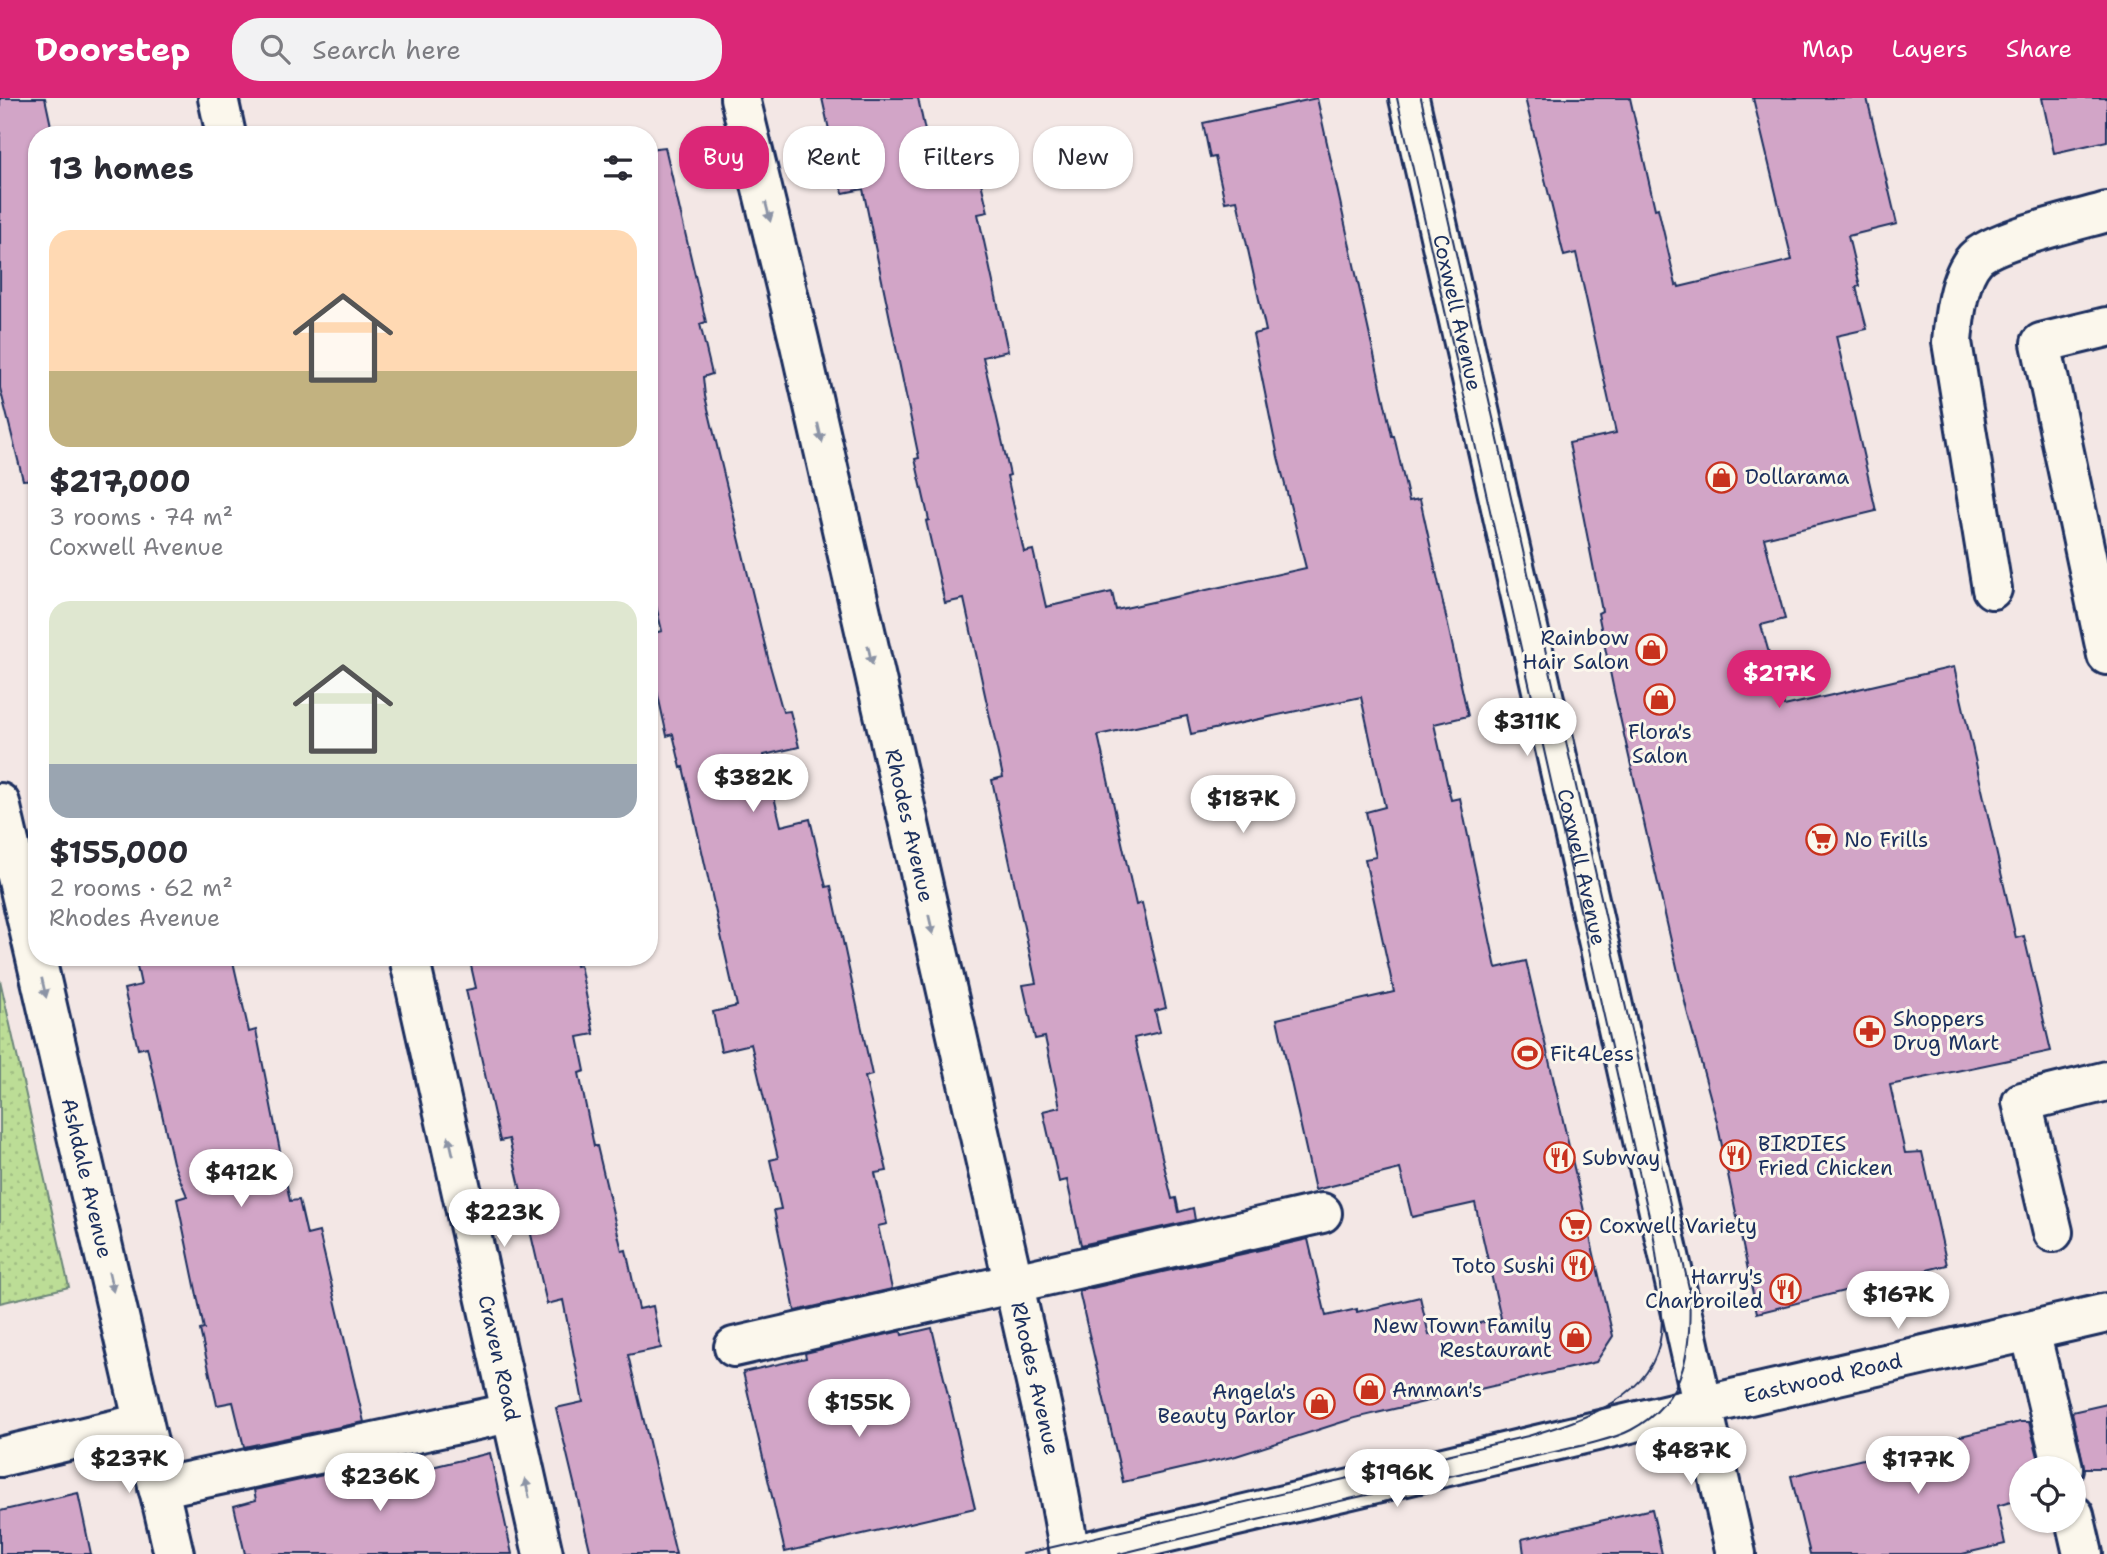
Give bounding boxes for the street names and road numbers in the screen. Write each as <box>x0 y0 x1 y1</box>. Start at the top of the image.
street label: Coxwell Avenue <box>1426 232 1488 394</box>
street label: Rhodes Avenue <box>878 746 940 905</box>
street label: Coxwell Avenue <box>1551 786 1613 948</box>
street label: Ashdale Avenue <box>55 1095 119 1261</box>
street label: Craven Road <box>471 1292 527 1424</box>
street label: Rhodes Avenue <box>1004 1299 1066 1457</box>
street label: Eastwood Road <box>1741 1347 1905 1410</box>

